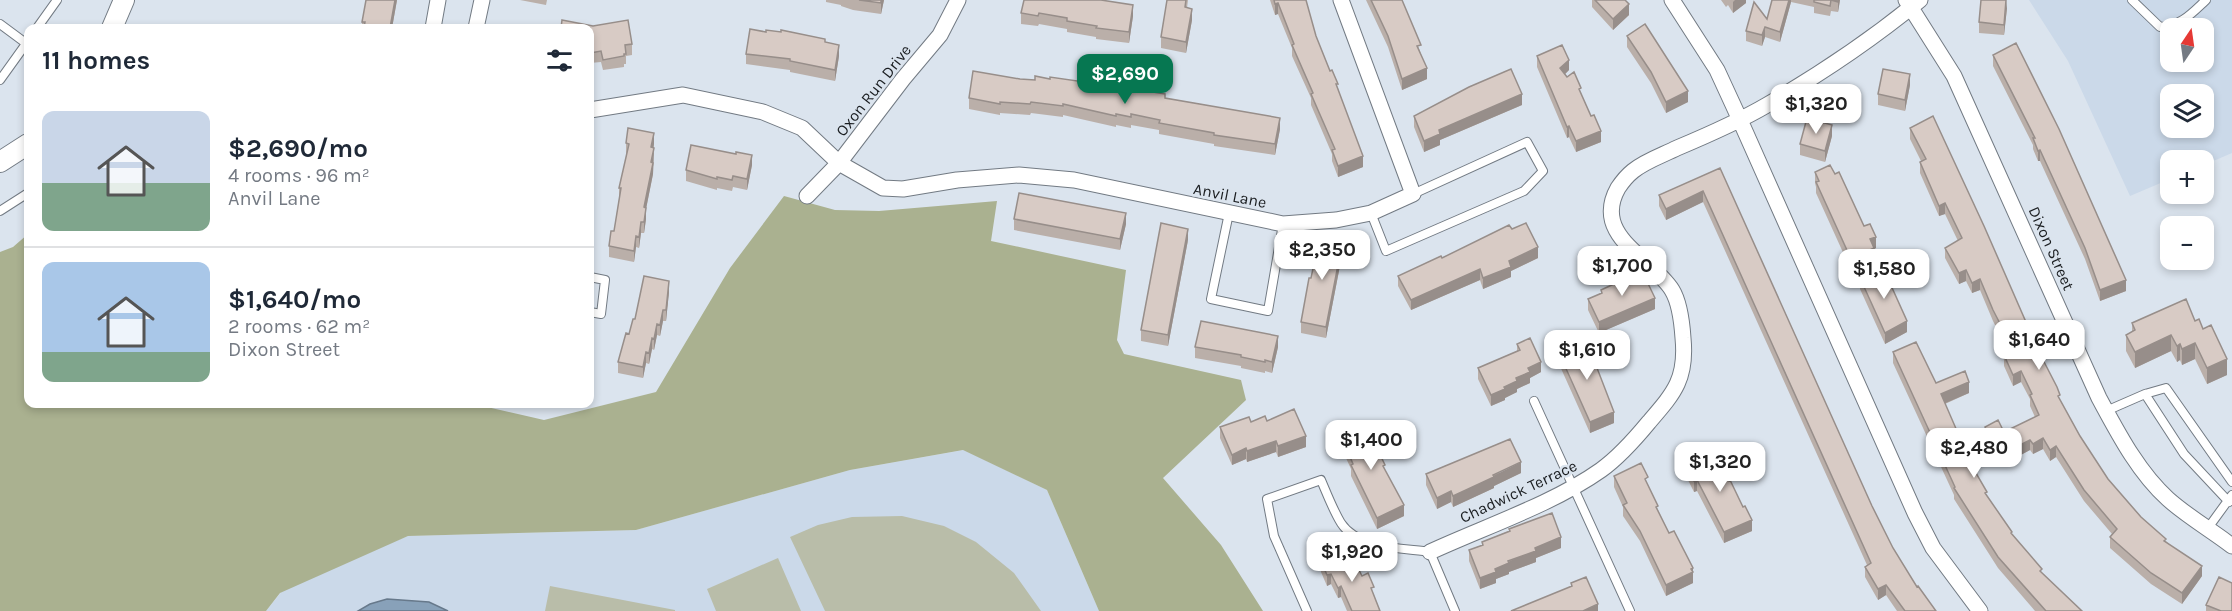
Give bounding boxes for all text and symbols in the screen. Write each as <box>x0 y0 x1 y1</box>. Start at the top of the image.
north arrow <box>2160 18 2214 72</box>
map controls <box>2160 18 2214 270</box>
street label: Oxon Run Drive <box>832 41 915 140</box>
icon: filters <box>543 44 576 77</box>
text: 11 homes <box>42 45 150 76</box>
pin: $2,690 <box>1076 54 1174 105</box>
text: $2,690 <box>1091 62 1159 85</box>
pin: $1,320 <box>1767 84 1865 135</box>
button: layers <box>2160 84 2214 138</box>
text: $1,320 <box>1784 92 1848 115</box>
text: $2,690/mo <box>228 133 368 164</box>
icon: home <box>90 135 162 207</box>
button: + <box>2160 150 2214 204</box>
text: 4 rooms · 96 m² <box>228 164 370 187</box>
street label: Anvil Lane <box>1192 179 1268 212</box>
text: Anvil Lane <box>228 187 321 210</box>
street label: Dixon Street <box>2025 203 2078 293</box>
button: − <box>2160 216 2214 270</box>
pin: $2,350 <box>1273 230 1371 281</box>
text: $2,350 <box>1288 238 1356 261</box>
pin: $1,700 <box>1573 246 1671 297</box>
pin: $1,580 <box>1835 249 1933 300</box>
text: $1,700 <box>1591 254 1653 277</box>
text: $1,580 <box>1852 257 1916 280</box>
text: $1,640/mo <box>228 284 361 315</box>
icon: home <box>90 286 162 358</box>
text: 2 rooms · 62 m² <box>228 315 370 338</box>
pin: $1,640 <box>1990 320 2088 371</box>
text: $1,640 <box>2008 328 2070 351</box>
pin: $1,610 <box>1538 330 1636 381</box>
text: Dixon Street <box>228 338 340 361</box>
text: $1,610 <box>1558 338 1616 361</box>
pin: $1,400 <box>1322 420 1420 471</box>
text: $1,400 <box>1339 428 1403 451</box>
pin: $2,480 <box>1925 428 2023 479</box>
text: $2,480 <box>1940 436 2008 459</box>
pin: $1,320 <box>1671 442 1769 493</box>
text: $1,320 <box>1688 450 1752 473</box>
street label: Chadwick Terrace <box>1457 456 1580 527</box>
pin: $1,920 <box>1303 532 1401 583</box>
text: $1,920 <box>1321 540 1383 563</box>

